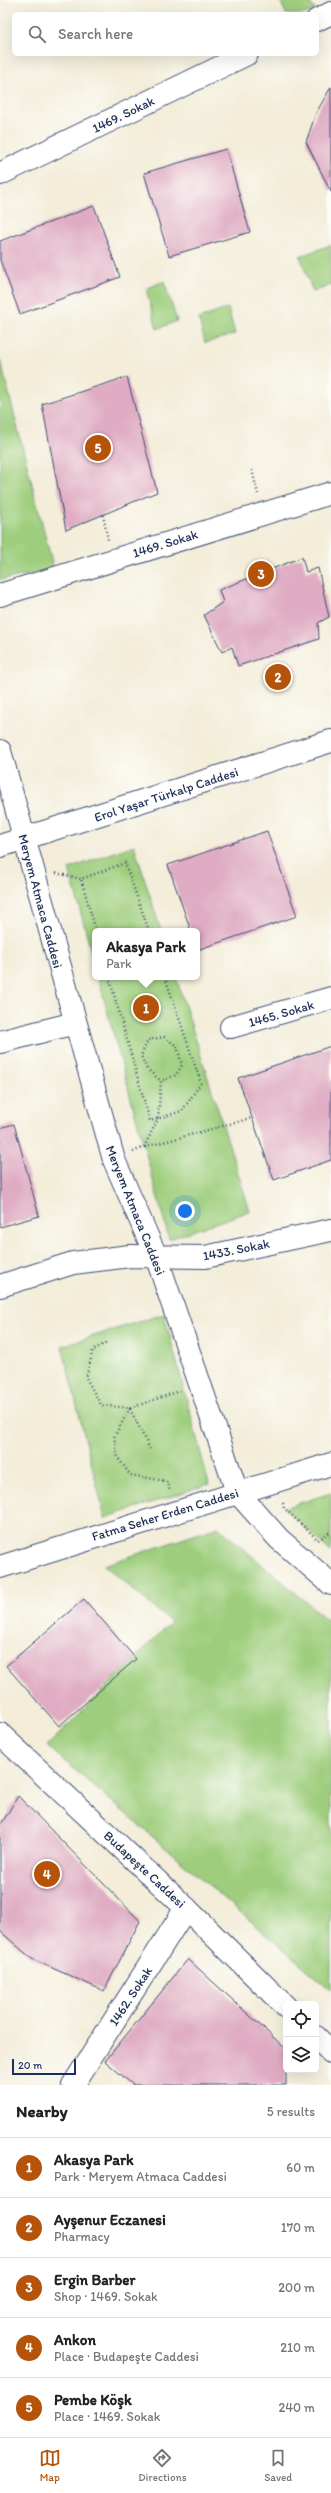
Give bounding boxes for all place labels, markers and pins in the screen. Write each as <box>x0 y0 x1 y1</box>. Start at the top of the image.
pin: 5 <box>85 433 111 463</box>
pin: 3 <box>248 559 274 589</box>
pin: 2 <box>265 662 291 692</box>
pin: 1 <box>133 993 159 1023</box>
pin: 4 <box>34 1859 60 1889</box>

